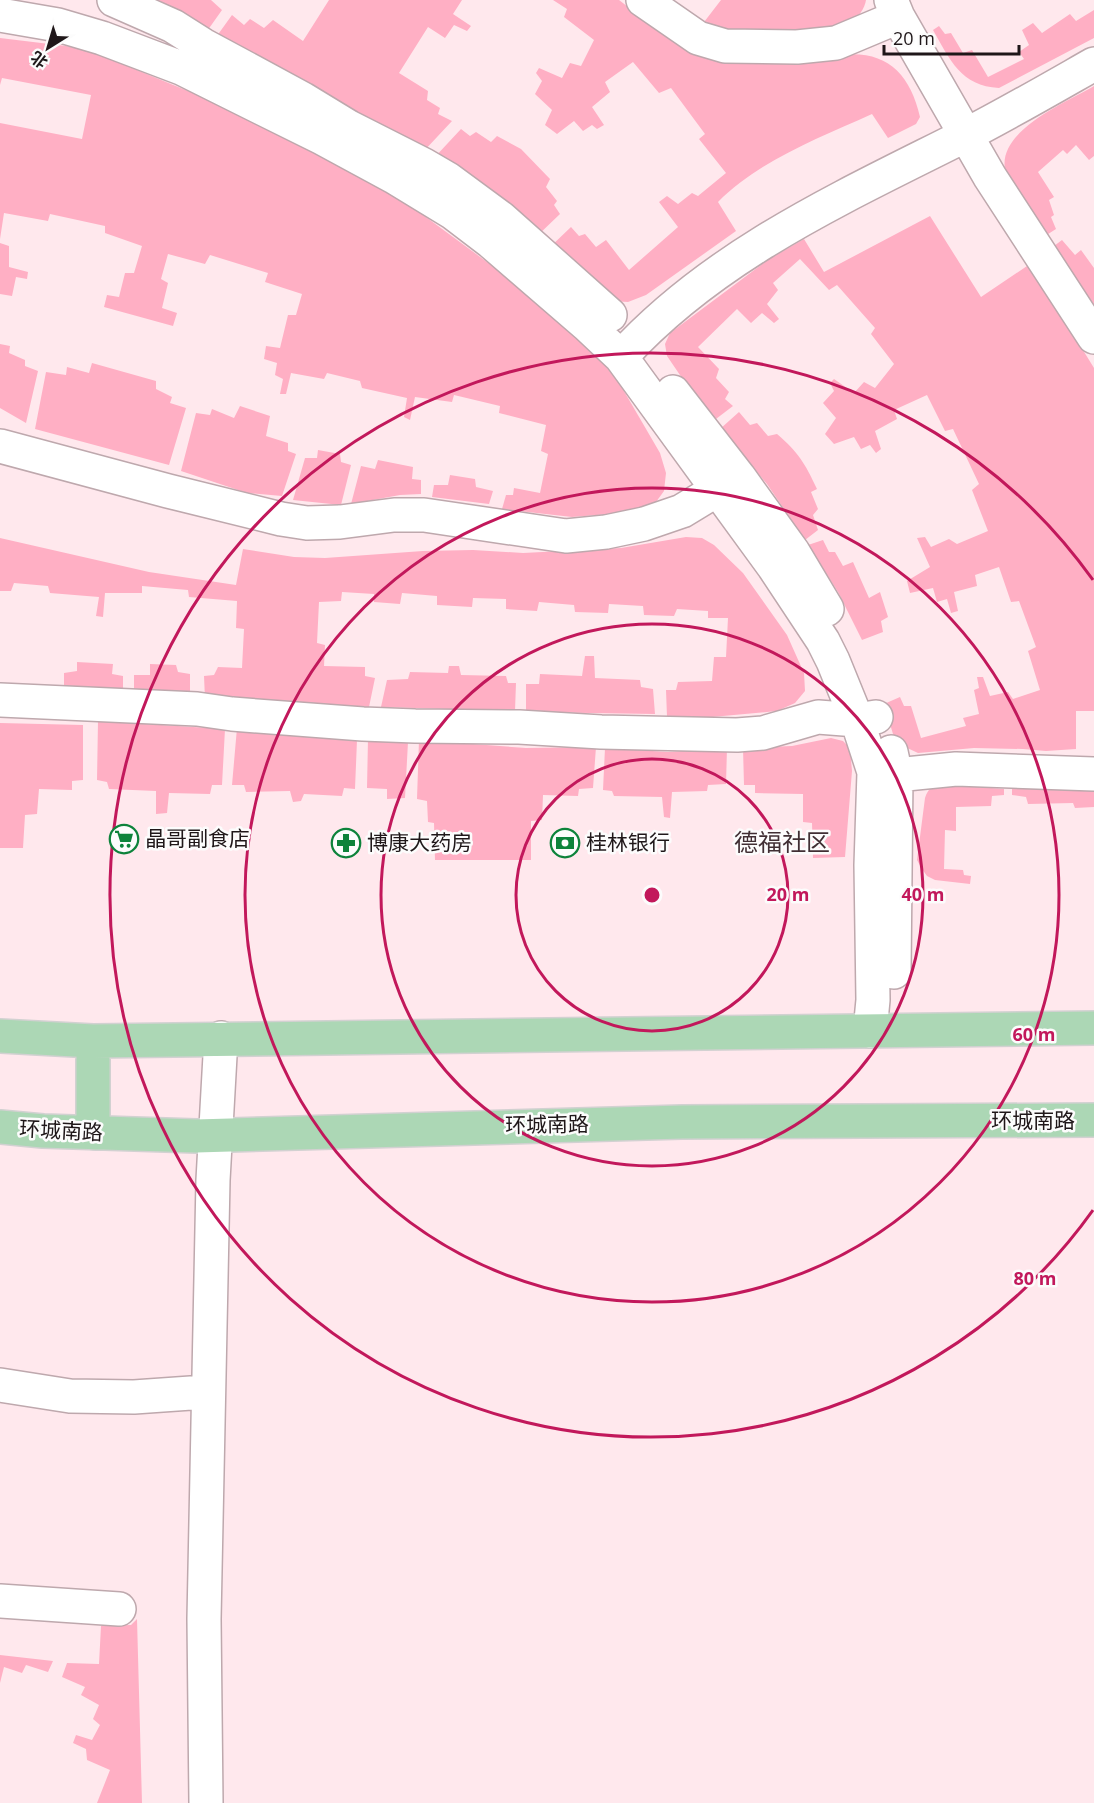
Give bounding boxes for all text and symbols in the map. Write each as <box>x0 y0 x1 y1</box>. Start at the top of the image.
north arrow <box>18 18 78 78</box>
scale bar <box>884 18 1019 56</box>
text: 20 m <box>893 26 935 50</box>
text: 北 <box>26 46 52 74</box>
supermarket icon: 晶哥副食店 <box>108 823 140 855</box>
place label: 晶哥副食店 <box>145 824 250 852</box>
district label: 德福社区 <box>734 825 830 858</box>
pharmacy icon: 博康大药房 <box>330 827 362 859</box>
bank icon: 桂林银行 <box>549 827 581 859</box>
place label: 博康大药房 <box>367 828 472 856</box>
place label: 桂林银行 <box>586 828 670 856</box>
text: 20 m <box>767 882 809 906</box>
text: 40 m <box>902 882 944 906</box>
centre of rings <box>642 885 662 905</box>
text: 60 m <box>1013 1022 1055 1046</box>
street label: 环城南路 <box>991 1106 1075 1134</box>
street label: 环城南路 <box>505 1109 589 1139</box>
street label: 环城南路 <box>18 1114 104 1146</box>
text: 80 m <box>1014 1266 1056 1290</box>

